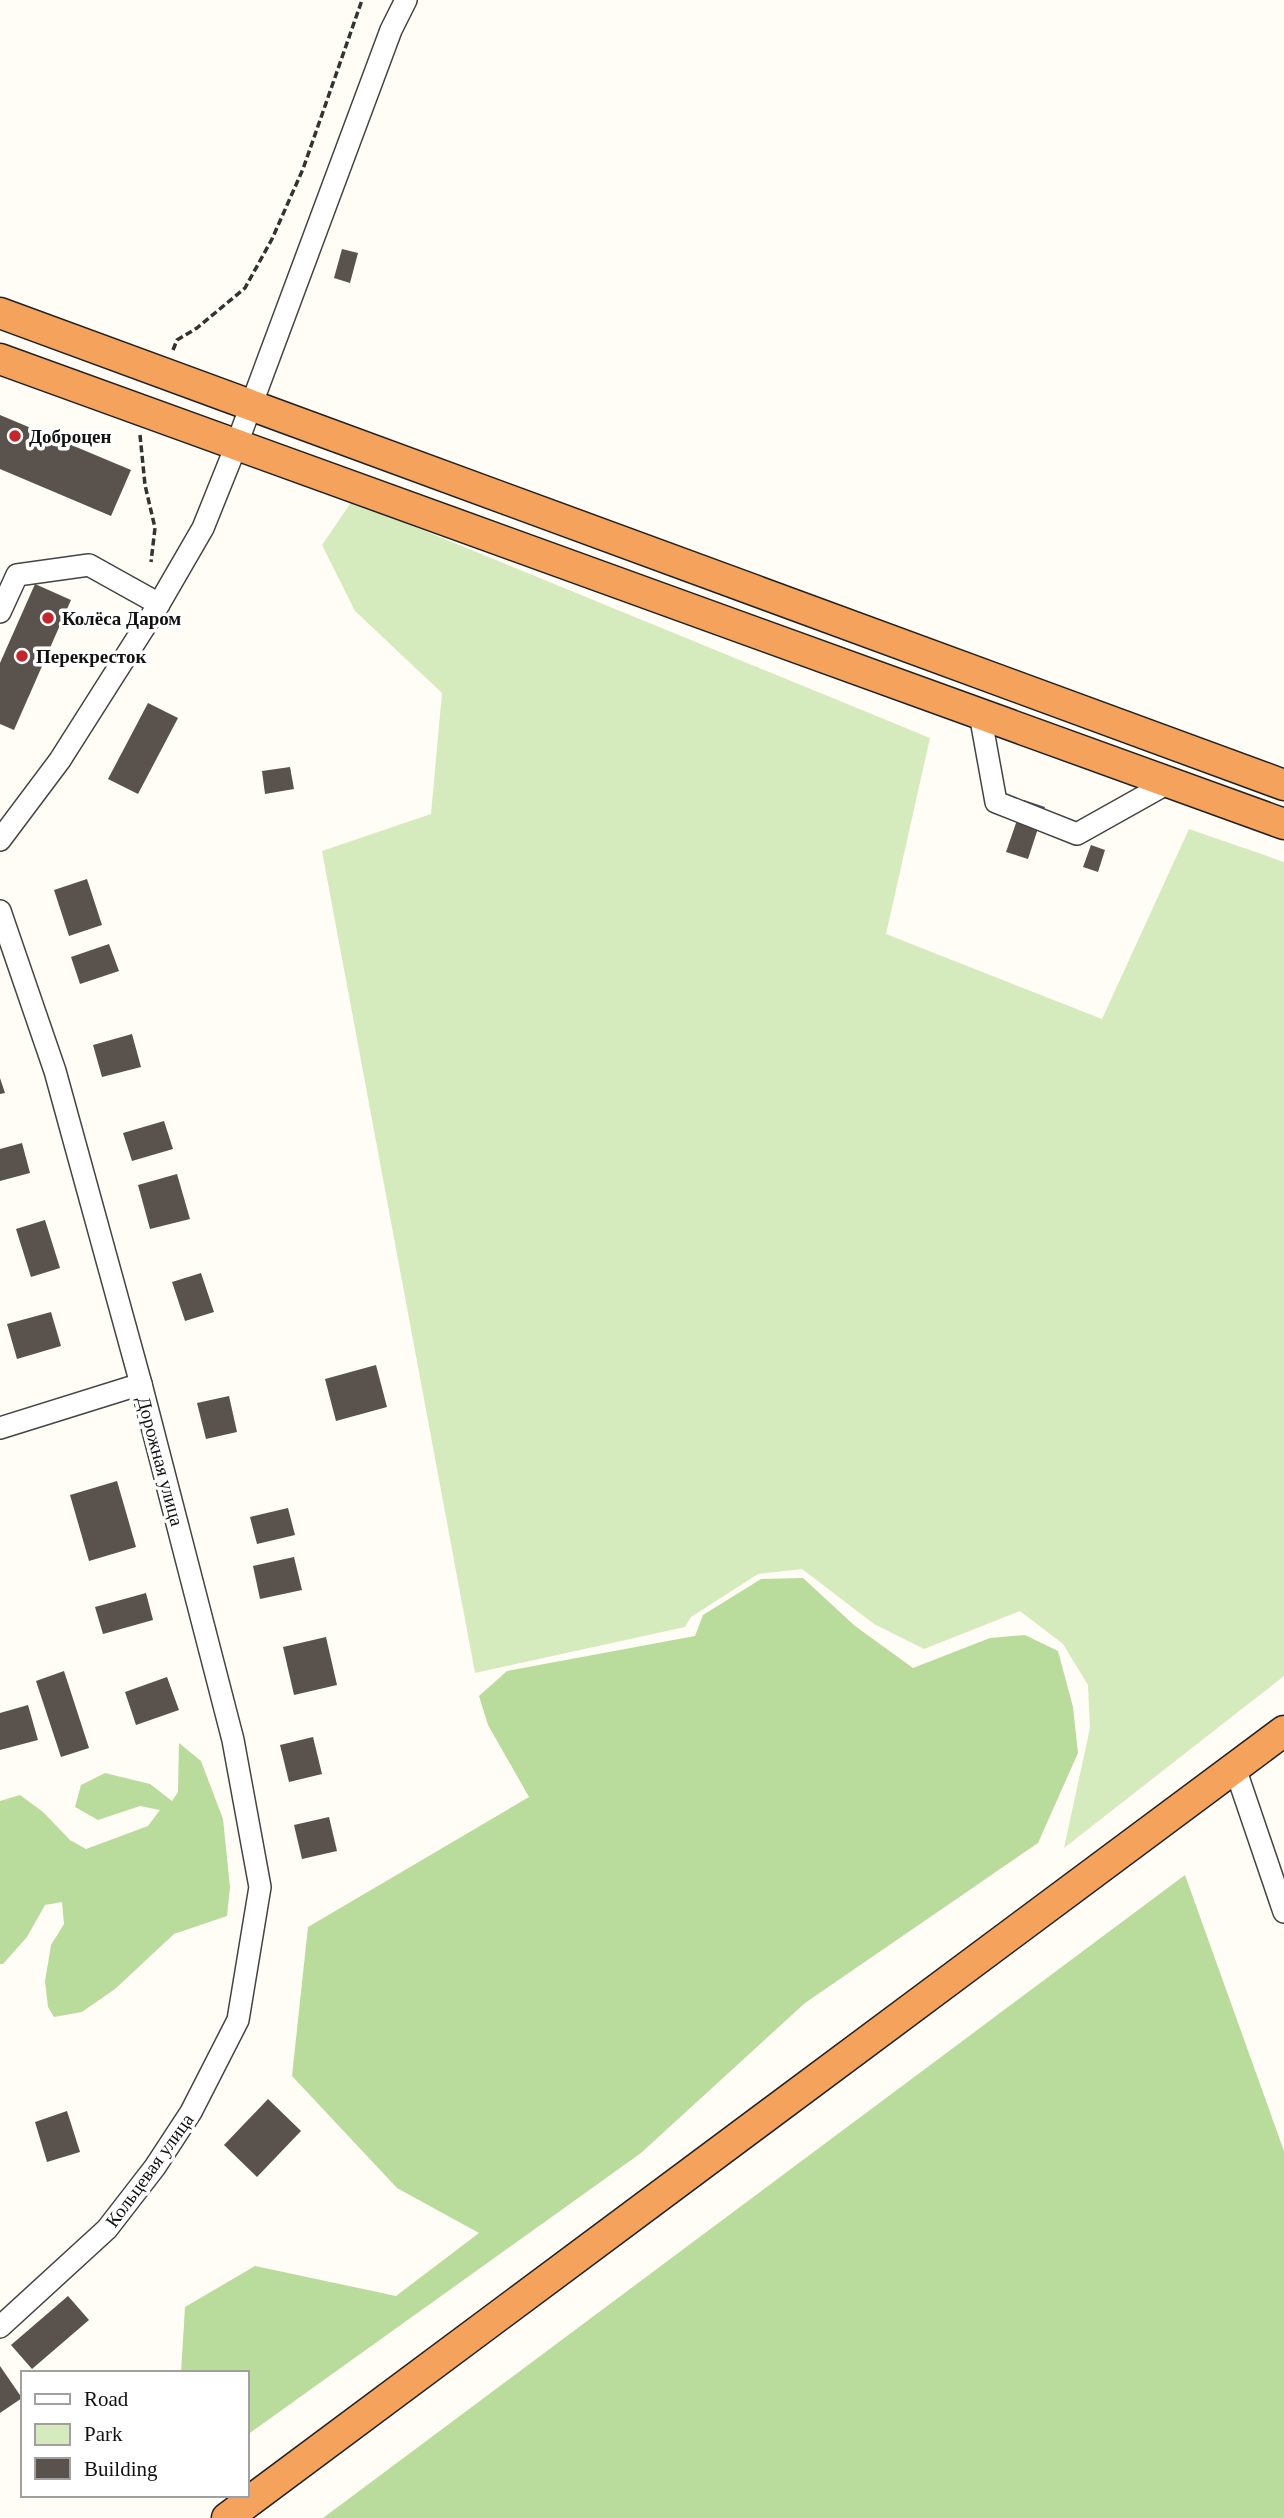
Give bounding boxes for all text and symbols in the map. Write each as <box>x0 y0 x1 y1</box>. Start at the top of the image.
place label: Доброцен <box>29 426 112 447</box>
marker: Доброцен <box>7 428 23 444</box>
place label: Колёса Даром <box>62 608 181 629</box>
marker: Колёса Даром <box>40 610 56 626</box>
place label: Перекресток <box>36 646 146 667</box>
marker: Перекресток <box>14 648 30 664</box>
street label: Дорожная улица <box>133 1394 188 1529</box>
street label: Кольцевая улица <box>101 2109 198 2231</box>
legend <box>21 2371 248 2497</box>
text: Road <box>84 2387 129 2411</box>
text: Park <box>84 2422 123 2446</box>
text: Building <box>84 2457 158 2481</box>

